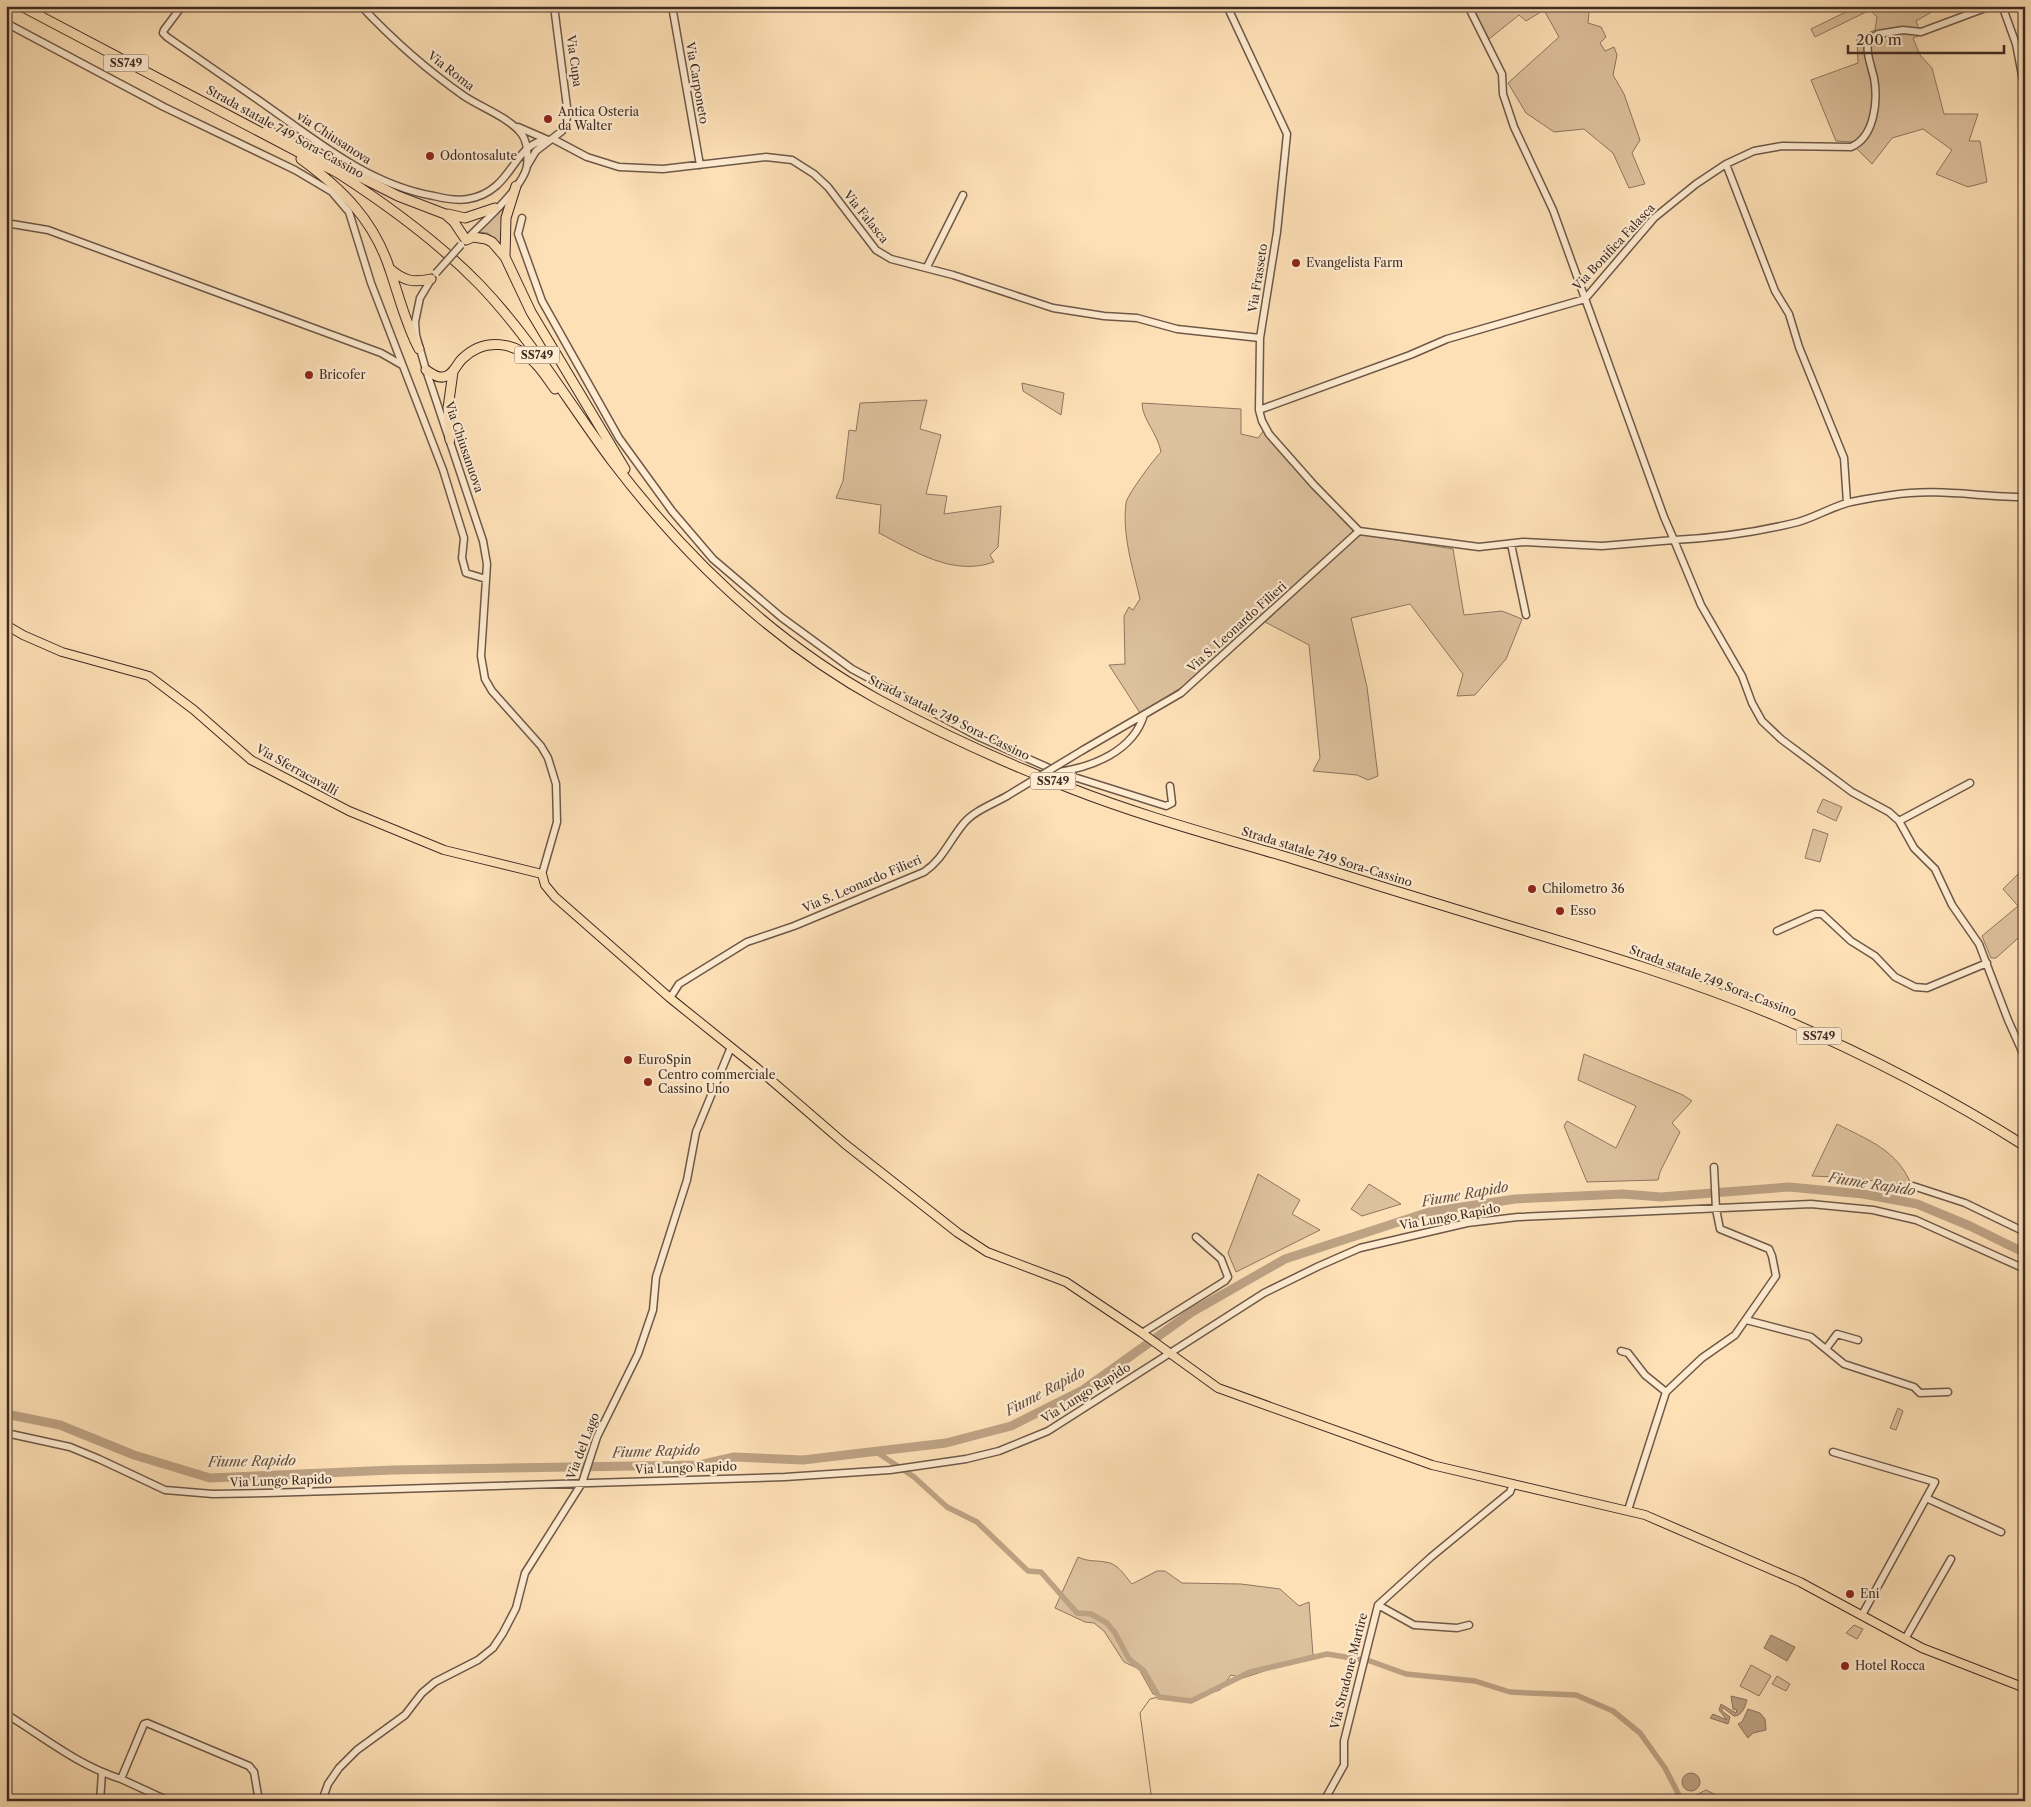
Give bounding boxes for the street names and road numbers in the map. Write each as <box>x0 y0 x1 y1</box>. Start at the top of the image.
street label: Via Cupa <box>563 33 586 88</box>
street label: Via Carponeto <box>683 40 712 125</box>
street label: Via Roma <box>424 47 478 94</box>
road number: SS749 <box>104 54 148 72</box>
street label: Strada statale 749 Sora-Cassino <box>204 82 367 181</box>
street label: via Chiusanova <box>293 107 375 168</box>
street label: Via Falasca <box>840 187 893 246</box>
street label: Via Bonifica Falasca <box>1569 200 1658 294</box>
street label: Via Frasseto <box>1245 242 1270 314</box>
road number: SS749 <box>514 346 560 364</box>
street label: Via Chiusanuova <box>442 398 487 495</box>
street label: Via S. Leonardo Filieri <box>1183 578 1289 676</box>
street label: Strada statale 749 Sora-Cassino <box>866 672 1032 763</box>
street label: Via Sferracavalli <box>253 740 341 799</box>
road number: SS749 <box>1030 772 1076 789</box>
street label: Strada statale 749 Sora-Cassino <box>1240 823 1414 890</box>
street label: Via S. Leonardo Filieri <box>799 852 924 916</box>
street label: Strada statale 749 Sora-Cassino <box>1627 942 1799 1019</box>
road number: SS749 <box>1796 1028 1842 1044</box>
street label: Via Lungo Rapido <box>1397 1200 1501 1233</box>
street label: Via Lungo Rapido <box>1038 1359 1133 1427</box>
street label: Via del Lago <box>563 1410 602 1482</box>
street label: Via Lungo Rapido <box>634 1458 737 1477</box>
street label: Via Lungo Rapido <box>229 1471 332 1490</box>
street label: Via Stradone Martire <box>1327 1611 1370 1732</box>

